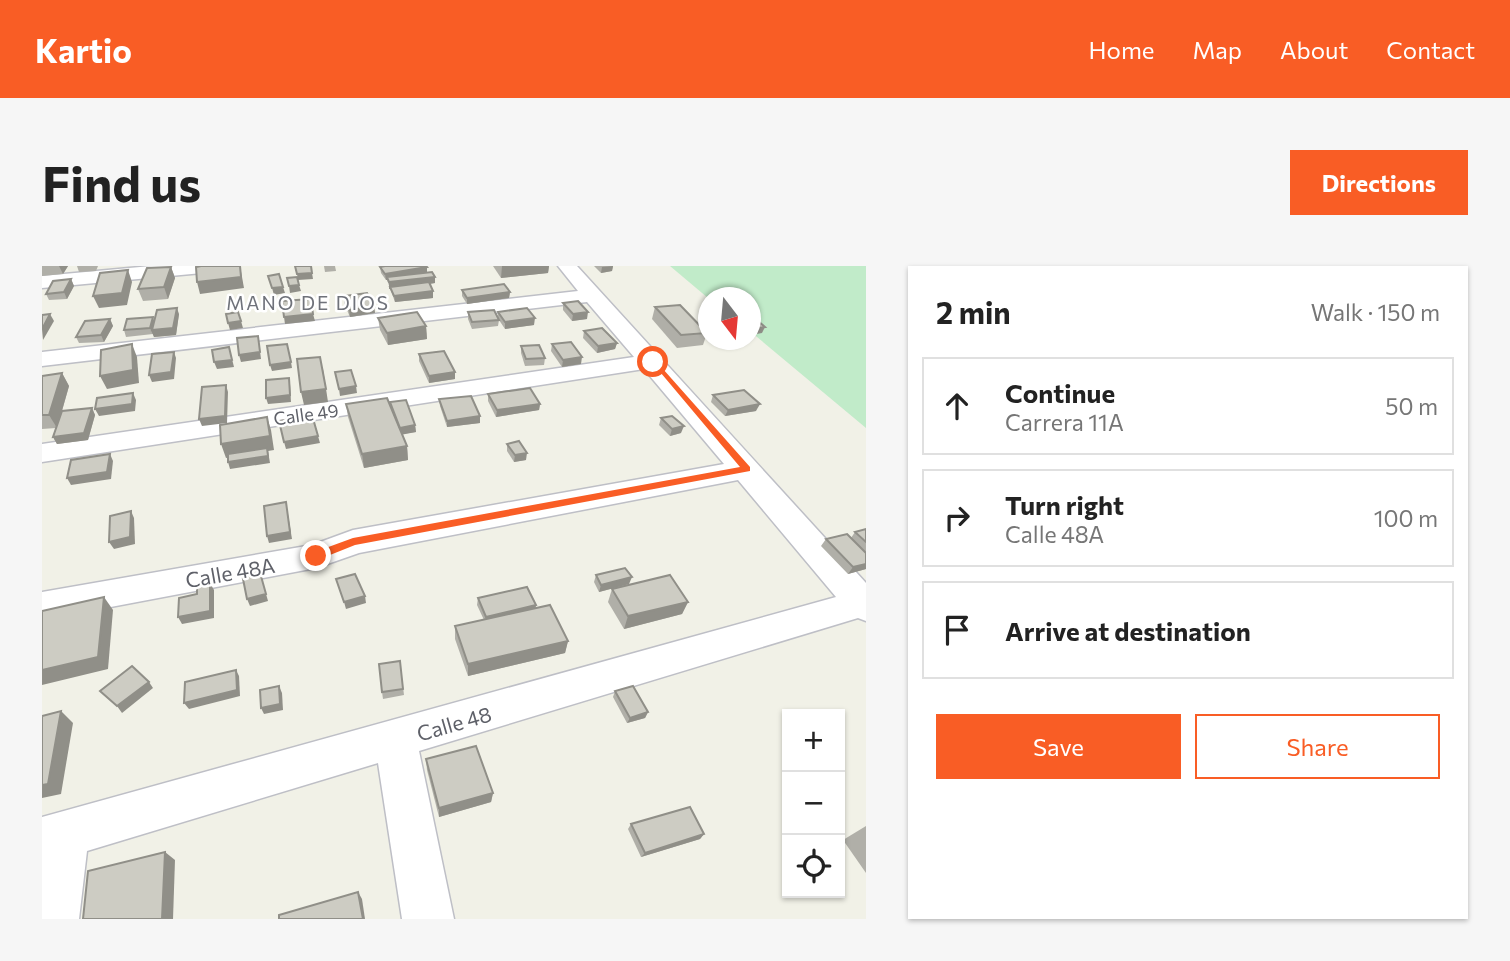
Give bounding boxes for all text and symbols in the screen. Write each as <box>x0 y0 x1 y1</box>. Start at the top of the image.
text: Kartio <box>35 29 132 70</box>
text: Home <box>1089 35 1155 64</box>
text: Map <box>1193 35 1242 64</box>
text: About <box>1280 35 1348 64</box>
text: Contact <box>1386 35 1475 64</box>
button: Directions <box>1290 150 1468 215</box>
text: Find us <box>42 152 201 212</box>
north arrow <box>698 287 761 350</box>
district label: MANO DE DIOS <box>226 291 390 314</box>
text: 2 min <box>936 293 1011 330</box>
text: Walk · 150 m <box>1311 298 1440 326</box>
route start <box>637 346 668 377</box>
text: Continue <box>1005 377 1115 408</box>
icon: ahead <box>938 387 976 425</box>
text: 50 m <box>1385 392 1438 420</box>
street label: Calle 49 <box>272 399 340 429</box>
text: Carrera 11A <box>1005 408 1124 436</box>
text: Turn right <box>1005 489 1124 520</box>
icon: right <box>938 499 976 537</box>
text: 100 m <box>1374 504 1438 532</box>
text: Calle 48A <box>1005 520 1104 548</box>
route end <box>300 540 331 571</box>
street label: Calle 48A <box>183 552 277 592</box>
icon: arrive <box>938 611 976 649</box>
text: Arrive at destination <box>1005 615 1251 646</box>
street label: Calle 48 <box>414 700 494 746</box>
map controls <box>782 709 845 898</box>
button: + <box>782 709 845 772</box>
button: Save <box>936 714 1181 779</box>
button: Share <box>1195 714 1440 779</box>
button: − <box>782 772 845 835</box>
button: locate <box>782 835 845 898</box>

